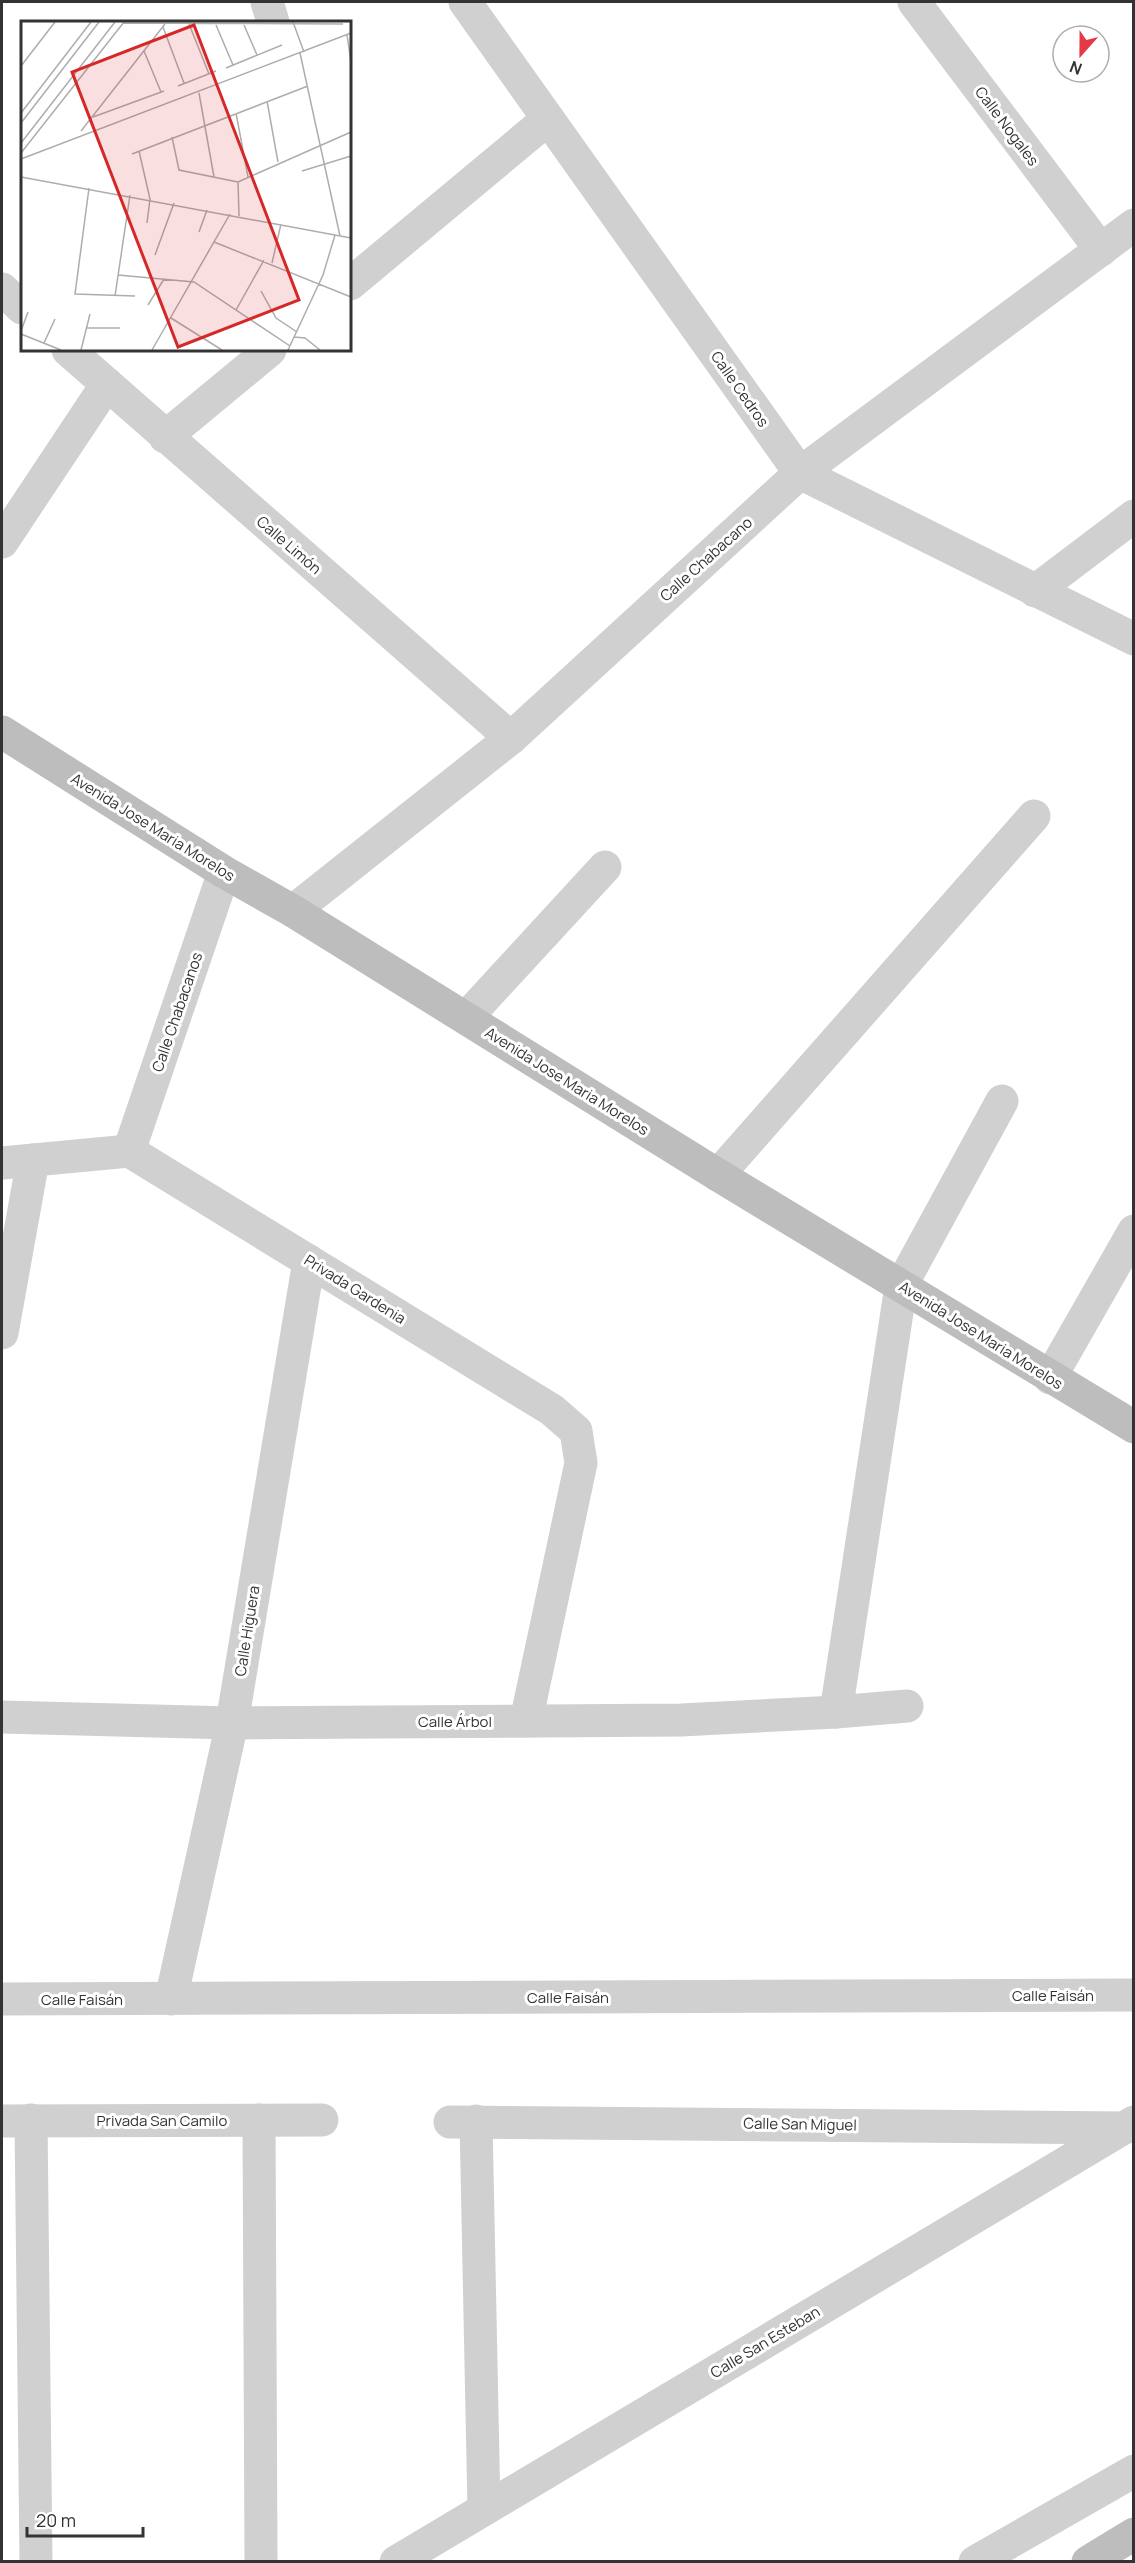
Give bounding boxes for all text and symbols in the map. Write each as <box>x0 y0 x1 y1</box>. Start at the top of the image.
inset map <box>21 21 351 351</box>
north arrow <box>1051 24 1111 84</box>
text: N <box>1066 56 1085 80</box>
street label: Calle Nogales <box>970 82 1044 170</box>
street label: Calle Cedros <box>706 347 774 431</box>
street label: Calle Limón <box>252 511 326 579</box>
street label: Calle Chabacano <box>655 512 757 606</box>
street label: Avenida Jose Maria Morelos <box>67 768 239 886</box>
street label: Calle Chabacanos <box>147 949 207 1075</box>
street label: Avenida Jose Maria Morelos <box>481 1022 653 1140</box>
street label: Privada Gardenia <box>300 1249 410 1329</box>
street label: Avenida Jose Maria Morelos <box>895 1276 1067 1394</box>
street label: Calle Higuera <box>229 1584 265 1678</box>
street label: Calle Árbol <box>418 1711 492 1732</box>
street label: Calle Faisán <box>1012 1985 1094 2006</box>
street label: Calle Faisán <box>527 1987 609 2008</box>
street label: Calle Faisán <box>41 1989 123 2010</box>
street label: Privada San Camilo <box>97 2110 228 2131</box>
street label: Calle San Miguel <box>743 2113 857 2135</box>
street label: Calle San Esteban <box>706 2301 824 2383</box>
scale bar <box>27 2500 142 2538</box>
text: 20 m <box>36 2508 76 2532</box>

